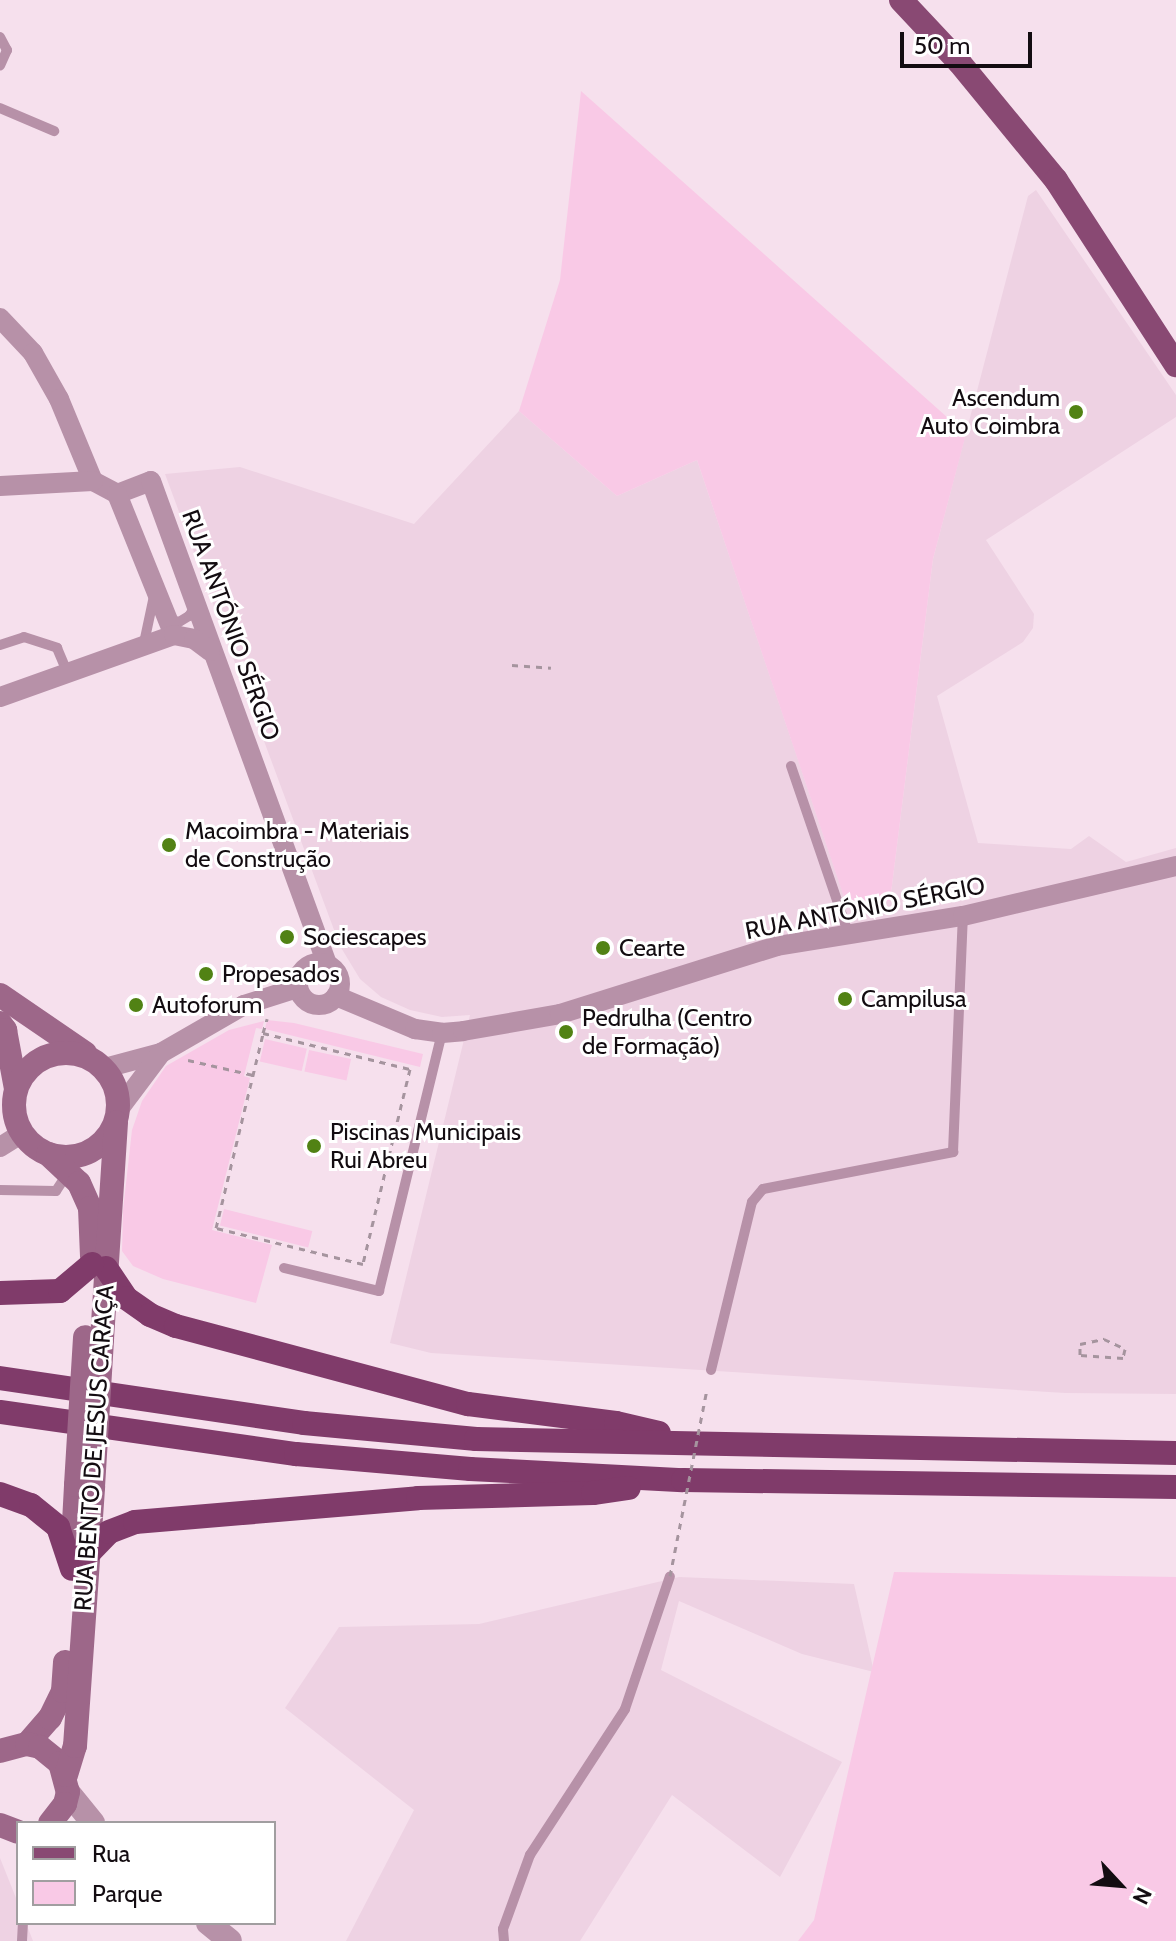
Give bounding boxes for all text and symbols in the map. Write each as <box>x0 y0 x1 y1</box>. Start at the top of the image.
scale bar <box>904 16 1036 66</box>
text: 50 m <box>914 31 970 60</box>
place label: Ascendum Auto Coimbra <box>920 384 1060 440</box>
marker: Ascendum Auto Coimbra <box>1067 403 1085 421</box>
street label: RUA ANTÓNIO SÉRGIO <box>176 506 286 744</box>
place label: Macoimbra - Materiais de Construção <box>185 817 409 873</box>
marker: Macoimbra - Materiais de Construção <box>160 836 178 854</box>
street label: RUA ANTÓNIO SÉRGIO <box>743 871 987 945</box>
place label: Sociescapes <box>303 923 426 951</box>
marker: Sociescapes <box>278 928 296 946</box>
place label: Cearte <box>619 934 685 962</box>
marker: Cearte <box>594 939 612 957</box>
place label: Propesados <box>222 960 340 988</box>
marker: Propesados <box>197 965 215 983</box>
place label: Campilusa <box>861 985 967 1013</box>
marker: Campilusa <box>836 990 854 1008</box>
place label: Autoforum <box>152 991 262 1019</box>
marker: Autoforum <box>127 996 145 1014</box>
place label: Pedrulha (Centro de Formação) <box>582 1004 752 1060</box>
marker: Pedrulha (Centro de Formação) <box>557 1023 575 1041</box>
place label: Piscinas Municipais Rui Abreu <box>330 1118 521 1174</box>
marker: Piscinas Municipais Rui Abreu <box>305 1137 323 1155</box>
street label: RUA BENTO DE JESUS CARAÇA <box>68 1284 120 1612</box>
legend <box>16 1821 276 1925</box>
text: Rua <box>92 1839 130 1868</box>
north arrow <box>1080 1845 1160 1925</box>
text: Parque <box>92 1879 162 1908</box>
text: N <box>1126 1883 1158 1909</box>

